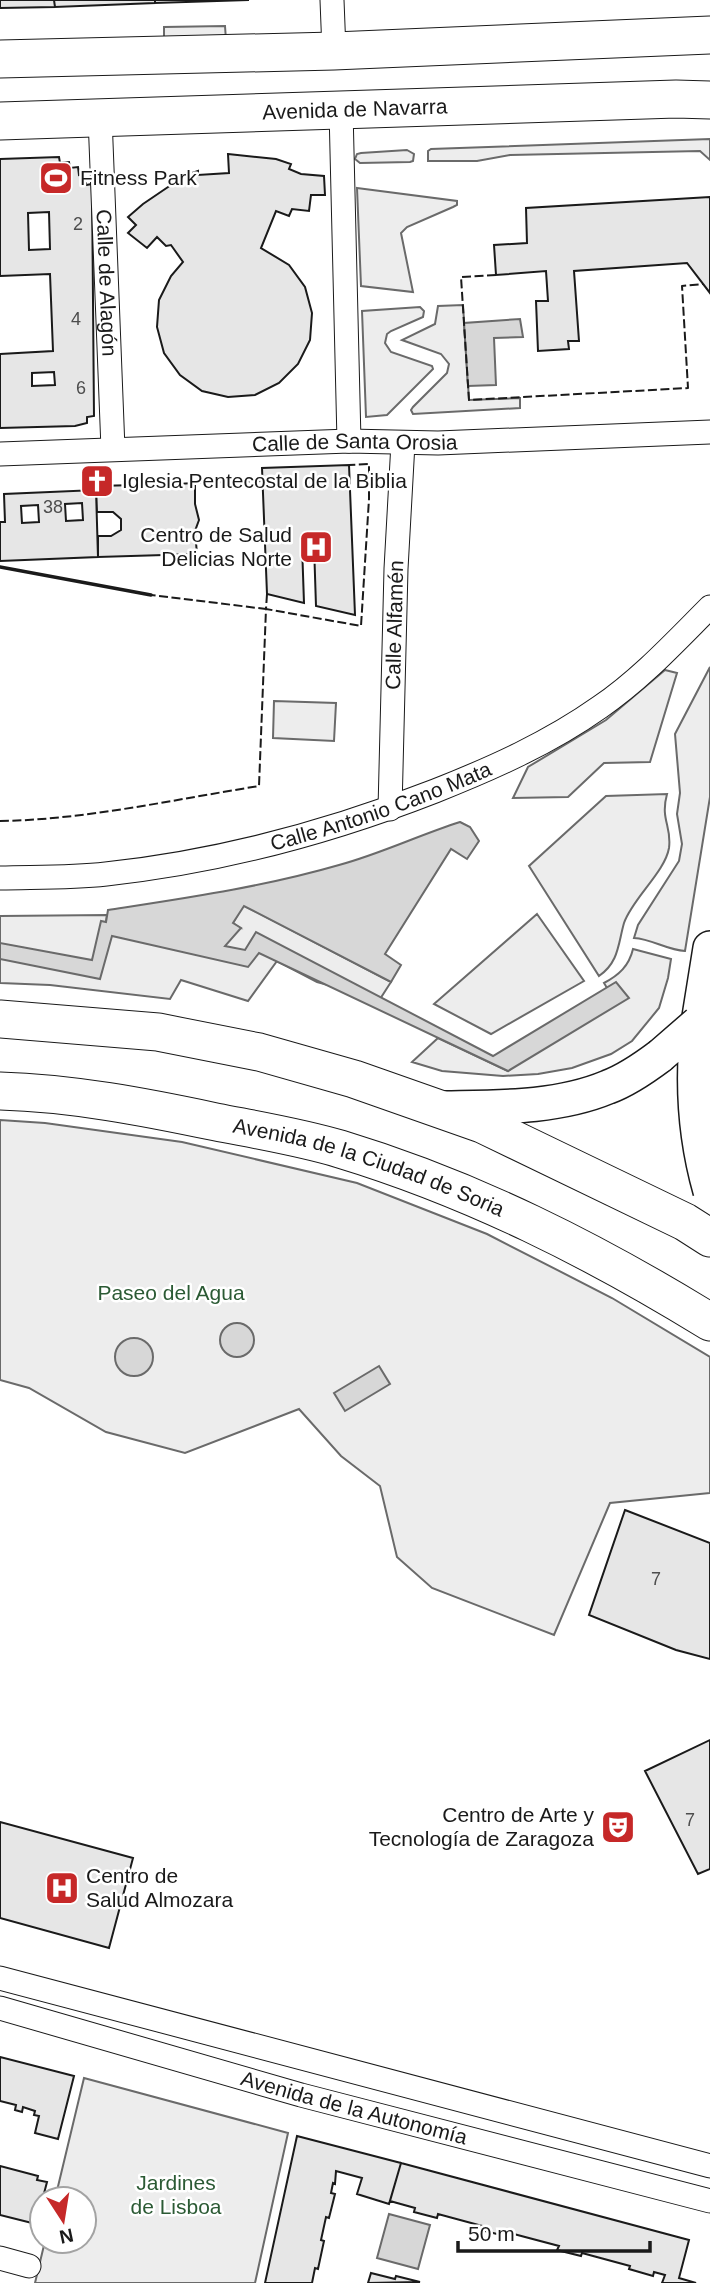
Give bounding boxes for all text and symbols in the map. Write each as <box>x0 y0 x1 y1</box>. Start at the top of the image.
street label: Avenida de Navarra <box>262 94 448 123</box>
sports icon: Fitness Park <box>37 159 75 197</box>
place label: Fitness Park <box>80 166 197 189</box>
street label: Calle de Alagón <box>93 209 121 357</box>
house number: 2 <box>73 214 83 234</box>
house number: 4 <box>71 309 81 329</box>
house number: 6 <box>76 378 86 398</box>
street label: Calle de Santa Orosia <box>252 429 458 456</box>
church icon: Iglesia Pentecostal de la Biblia <box>78 462 116 500</box>
place label: Iglesia Pentecostal de la Biblia <box>122 469 407 492</box>
house number: 38 <box>43 497 63 517</box>
place label: Centro de Salud Delicias Norte <box>140 523 292 570</box>
hospital icon: Centro de Salud Delicias Norte <box>297 528 335 566</box>
street label: Calle Alfamén <box>381 560 407 690</box>
street label: Calle Antonio Cano Mata <box>268 757 495 855</box>
street label: Avenida de la Ciudad de Soria <box>231 1114 508 1221</box>
park label: Paseo del Agua <box>97 1281 245 1304</box>
house number: 7 <box>651 1569 661 1589</box>
place label: Centro de Arte y Tecnología de Zaragoza <box>369 1803 594 1850</box>
theatre icon: Centro de Arte y Tecnología de Zaragoza <box>599 1808 637 1846</box>
house number: 7 <box>685 1810 695 1830</box>
place label: Centro de Salud Almozara <box>86 1864 233 1911</box>
hospital icon: Centro de Salud Almozara <box>43 1869 81 1907</box>
street label: Avenida de la Autonomía <box>238 2066 470 2149</box>
park label: Jardines de Lisboa <box>130 2171 222 2218</box>
north arrow <box>28 2185 98 2255</box>
scale bar <box>458 2210 650 2254</box>
text: 50 m <box>468 2222 515 2245</box>
text: N <box>58 2224 75 2248</box>

